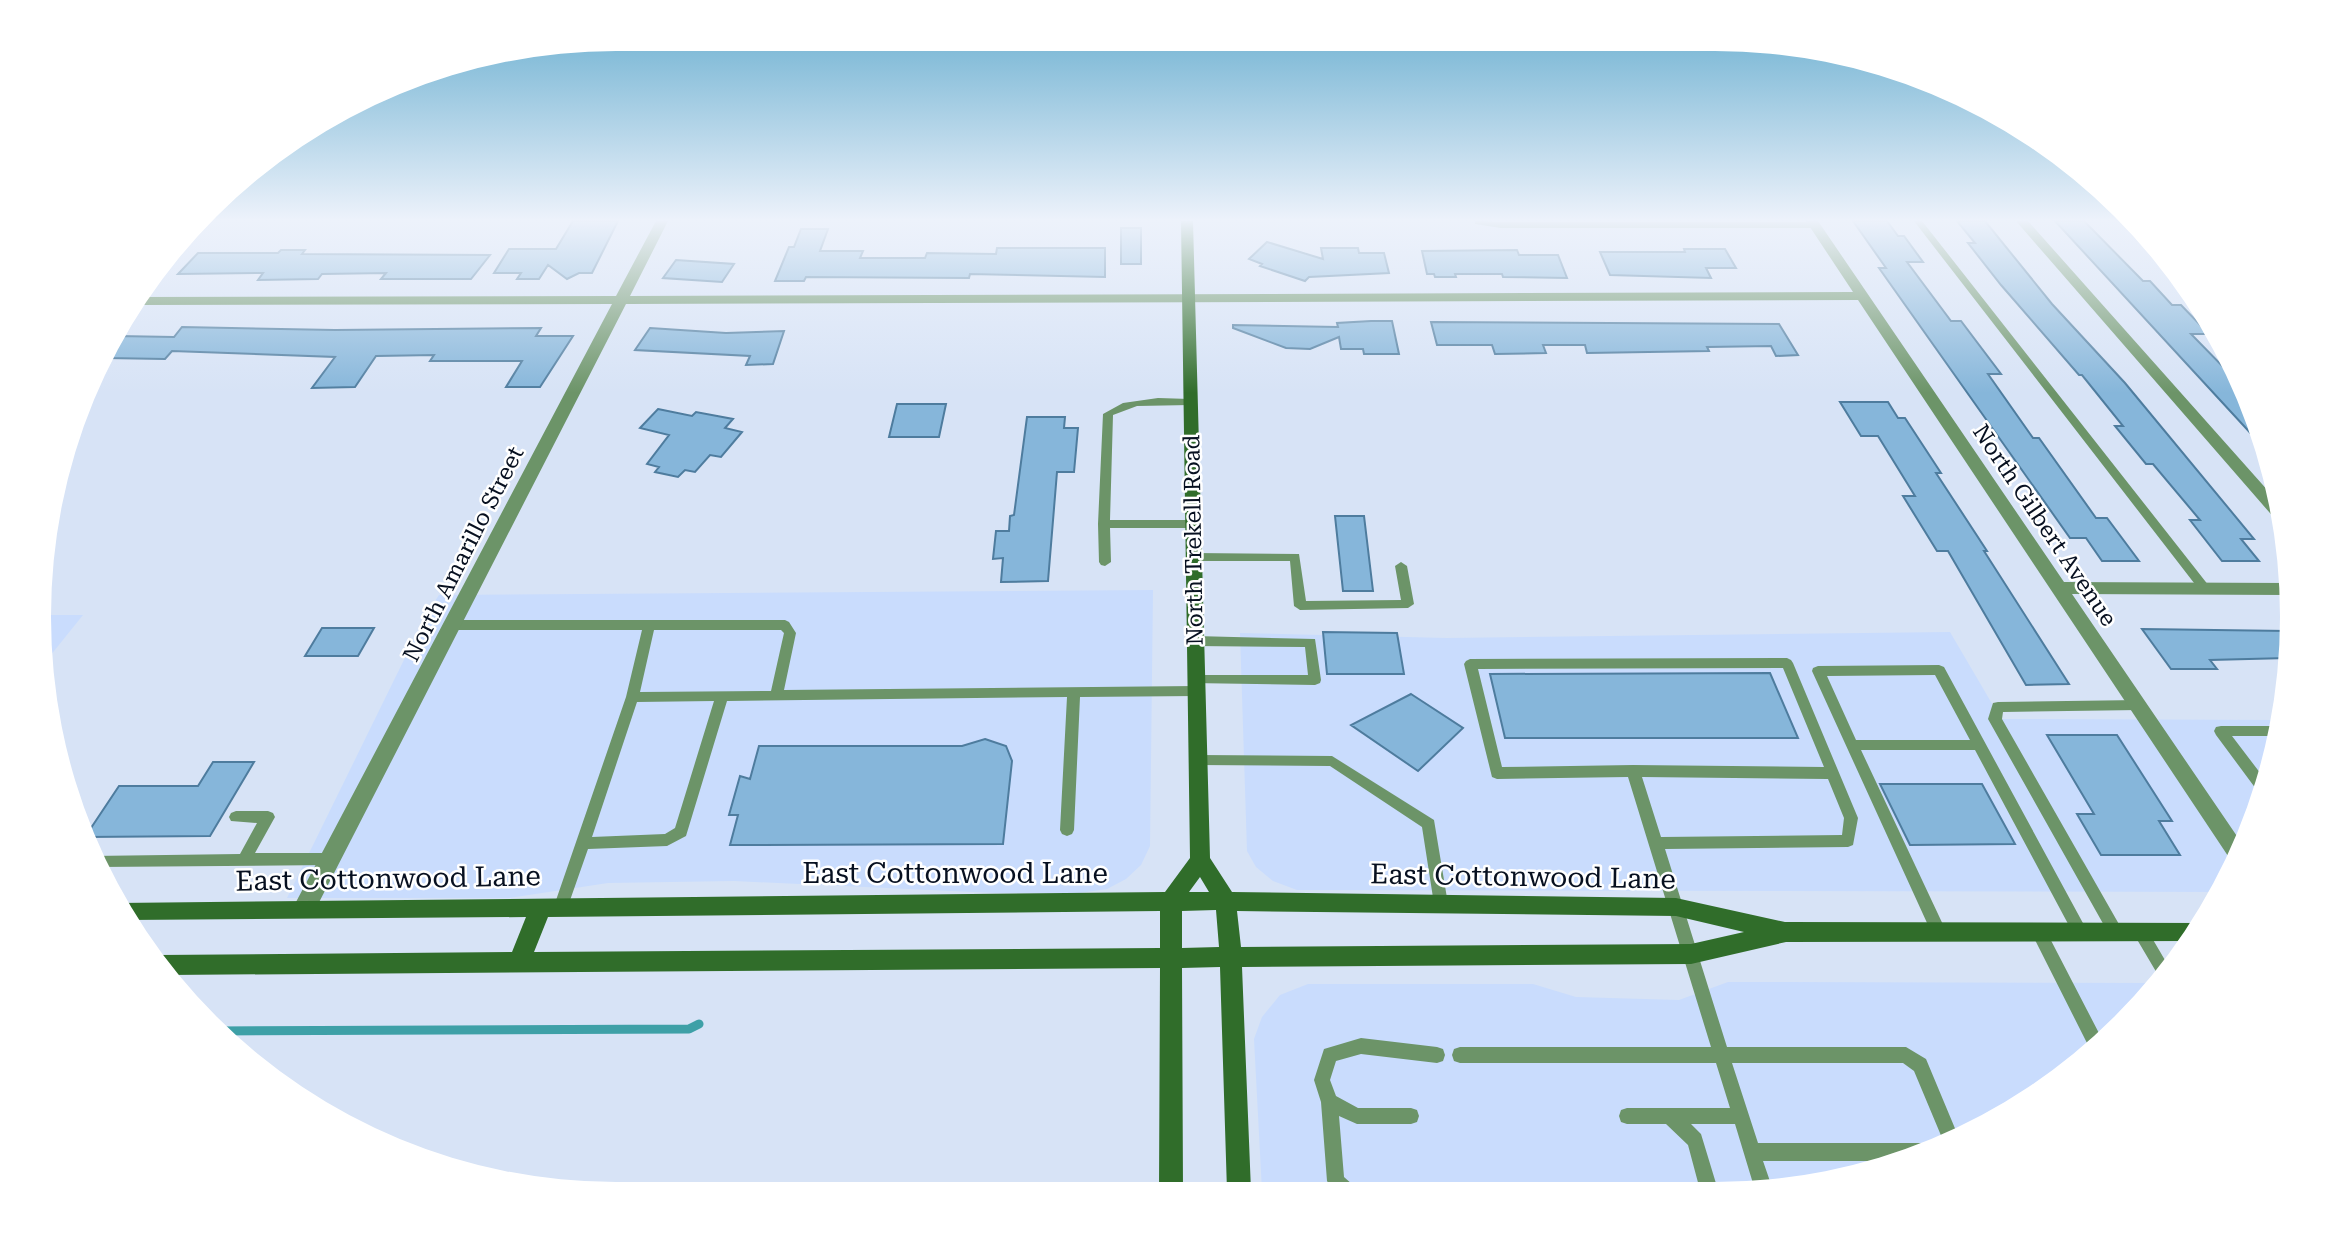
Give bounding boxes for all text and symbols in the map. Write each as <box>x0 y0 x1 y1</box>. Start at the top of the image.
street label: North Gilbert Avenue <box>1967 419 2122 631</box>
street label: North Trekell Road <box>1178 434 1209 646</box>
street label: North Amarillo Street <box>397 442 530 666</box>
street label: East Cottonwood Lane <box>802 857 1108 890</box>
street label: East Cottonwood Lane <box>1370 857 1676 896</box>
street label: East Cottonwood Lane <box>235 859 541 898</box>

